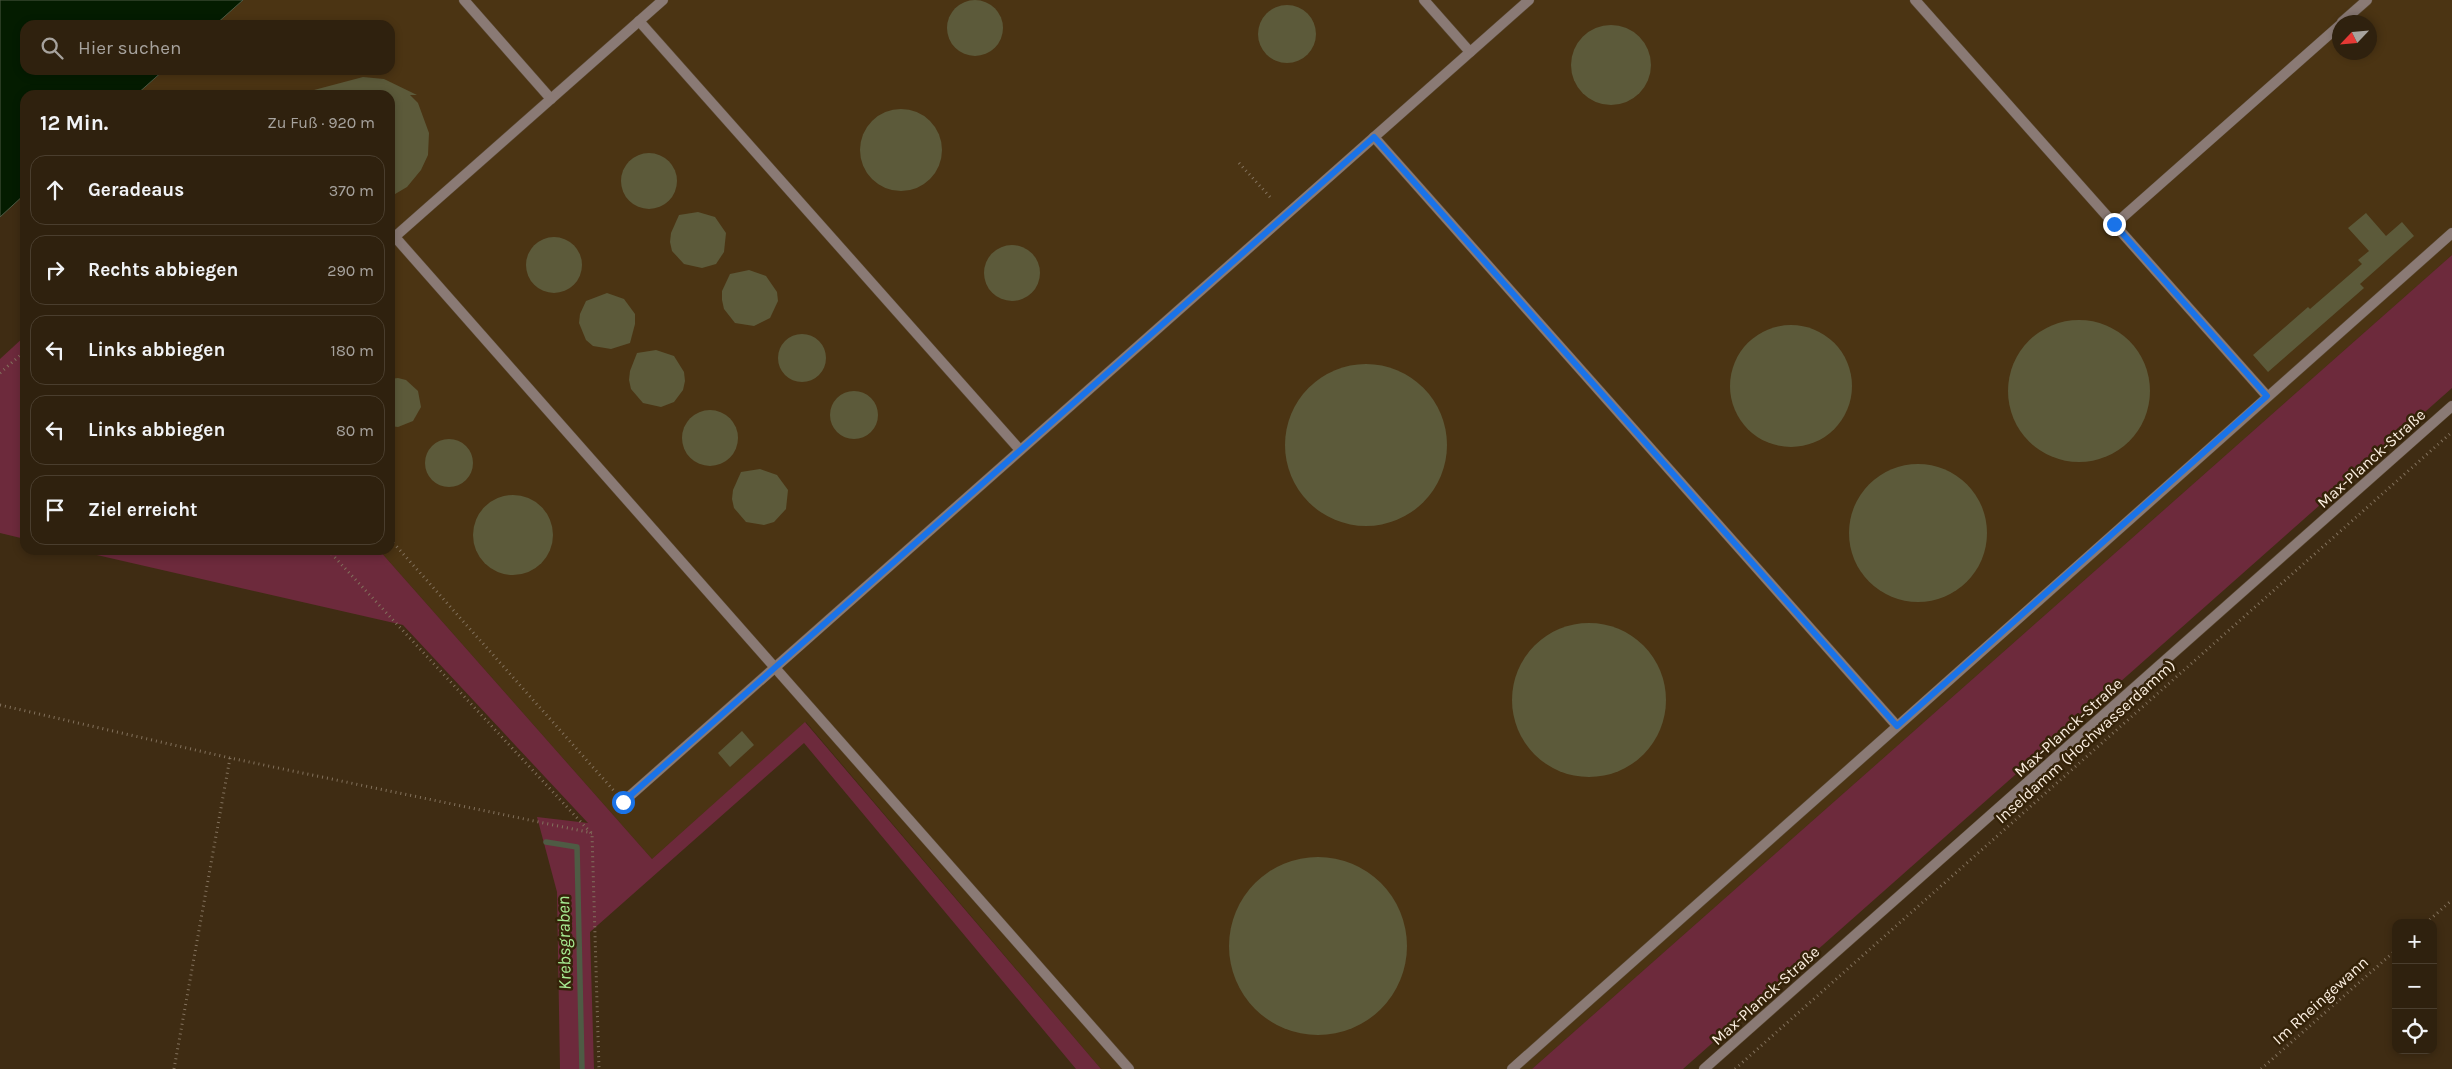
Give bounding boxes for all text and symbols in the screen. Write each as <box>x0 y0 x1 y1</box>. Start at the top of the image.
north arrow <box>2332 15 2377 60</box>
search box <box>20 20 395 75</box>
icon: search <box>38 34 66 62</box>
text: Hier suchen <box>78 37 181 59</box>
text: 12 Min. <box>40 111 108 135</box>
text: Zu Fuß · 920 m <box>267 113 375 132</box>
icon: ahead <box>41 176 69 204</box>
text: Geradeaus <box>88 179 184 201</box>
text: 370 m <box>329 181 374 200</box>
route end <box>2103 213 2126 236</box>
icon: right <box>41 256 69 284</box>
text: Rechts abbiegen <box>88 259 238 281</box>
text: 290 m <box>327 261 374 280</box>
icon: left <box>41 336 69 364</box>
text: Links abbiegen <box>88 339 225 361</box>
text: 180 m <box>331 341 374 360</box>
street label: Max-Planck-Straße <box>2313 405 2429 512</box>
icon: left <box>41 416 69 444</box>
text: Links abbiegen <box>88 419 225 441</box>
text: 80 m <box>336 421 374 440</box>
icon: arrive <box>41 496 69 524</box>
text: Ziel erreicht <box>88 499 198 521</box>
street label: Inseldamm (Hochwasserdamm) <box>1991 656 2179 827</box>
street label: Max-Planck-Straße <box>2010 674 2126 781</box>
route start <box>612 791 635 814</box>
water label: Krebsgraben <box>552 896 576 990</box>
map controls <box>2392 919 2437 1054</box>
button: + <box>2392 919 2437 964</box>
street label: Max-Planck-Straße <box>1707 942 1823 1049</box>
street label: Im Rheingewann <box>2269 952 2372 1048</box>
button: − <box>2392 964 2437 1009</box>
button: locate <box>2392 1009 2437 1054</box>

